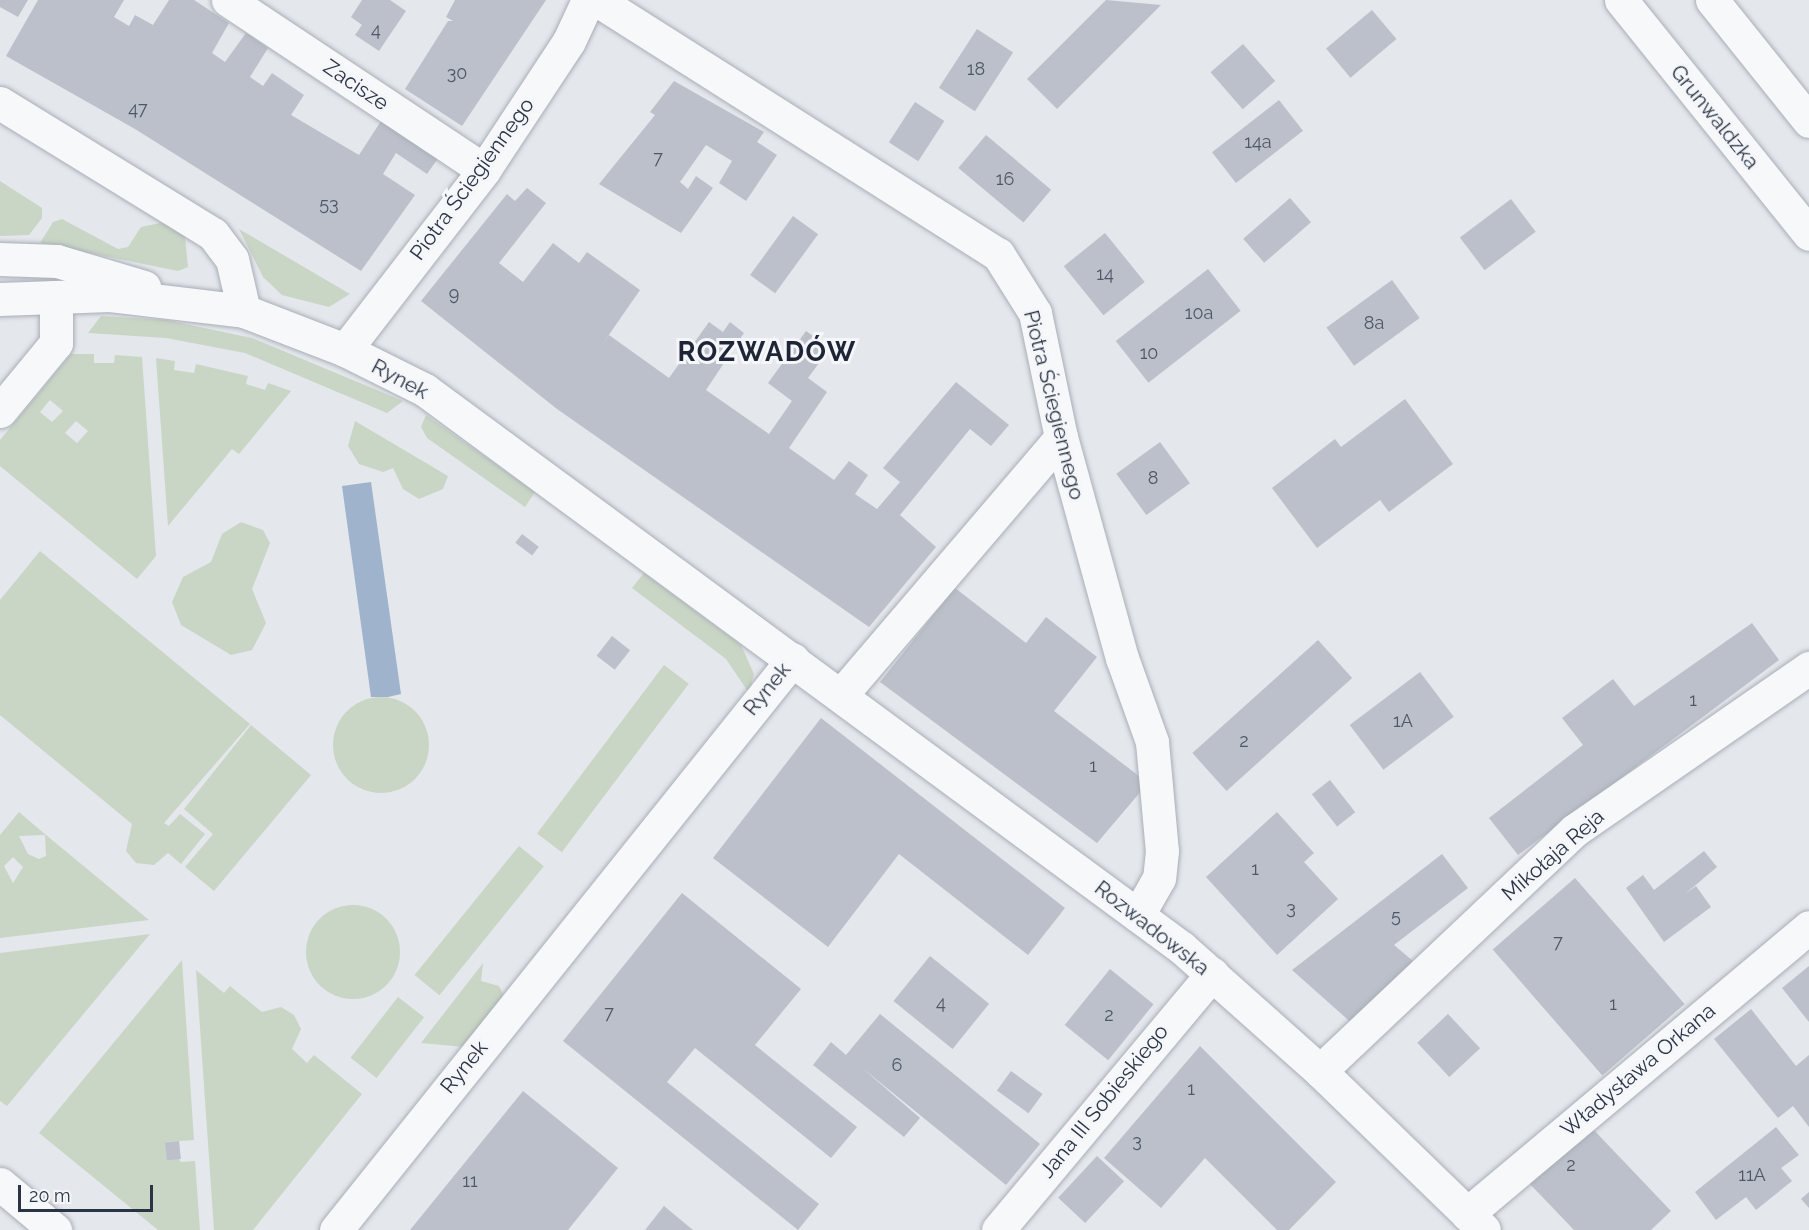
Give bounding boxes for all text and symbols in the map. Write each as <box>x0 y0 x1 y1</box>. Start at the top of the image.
house number: 4 <box>371 19 381 41</box>
street label: Zacisze <box>319 54 393 116</box>
house number: 18 <box>967 58 985 80</box>
street label: Grunwaldzka <box>1665 60 1765 174</box>
house number: 30 <box>447 62 467 84</box>
street label: Piotra Ściegiennego <box>405 93 539 265</box>
house number: 47 <box>128 98 148 120</box>
house number: 14a <box>1244 131 1272 153</box>
house number: 7 <box>653 147 663 169</box>
house number: 16 <box>996 168 1014 190</box>
house number: 53 <box>319 193 339 215</box>
house number: 14 <box>1096 263 1114 285</box>
house number: 9 <box>449 283 459 305</box>
house number: 10a <box>1185 302 1213 324</box>
street label: Piotra Ściegiennego <box>1018 308 1090 502</box>
house number: 8a <box>1364 312 1384 334</box>
district label: ROZWADÓW <box>677 336 857 368</box>
house number: 10 <box>1140 342 1158 364</box>
street label: Rynek <box>367 354 433 404</box>
house number: 8 <box>1148 467 1158 489</box>
street label: Rynek <box>738 657 796 721</box>
house number: 1 <box>1689 689 1697 711</box>
house number: 1A <box>1393 710 1413 732</box>
house number: 2 <box>1239 730 1249 752</box>
house number: 1 <box>1089 755 1097 777</box>
street label: Mikołaja Reja <box>1497 804 1609 906</box>
house number: 1 <box>1251 858 1259 880</box>
street label: Rozwadowska <box>1090 875 1214 981</box>
house number: 3 <box>1286 897 1296 919</box>
house number: 5 <box>1391 905 1401 927</box>
house number: 7 <box>1553 931 1563 953</box>
house number: 4 <box>936 992 946 1014</box>
house number: 1 <box>1609 993 1617 1015</box>
street label: Władysława Orkana <box>1556 998 1720 1142</box>
house number: 7 <box>604 1002 614 1024</box>
house number: 2 <box>1104 1004 1114 1026</box>
street label: Jana III Sobieskiego <box>1034 1019 1174 1183</box>
street label: Rynek <box>435 1035 493 1099</box>
house number: 6 <box>892 1054 902 1076</box>
house number: 1 <box>1187 1078 1195 1100</box>
house number: 3 <box>1132 1130 1142 1152</box>
house number: 2 <box>1566 1154 1576 1176</box>
house number: 11A <box>1738 1164 1766 1186</box>
house number: 11 <box>462 1170 478 1192</box>
scale bar <box>21 1173 156 1211</box>
text: 20 m <box>29 1185 71 1206</box>

